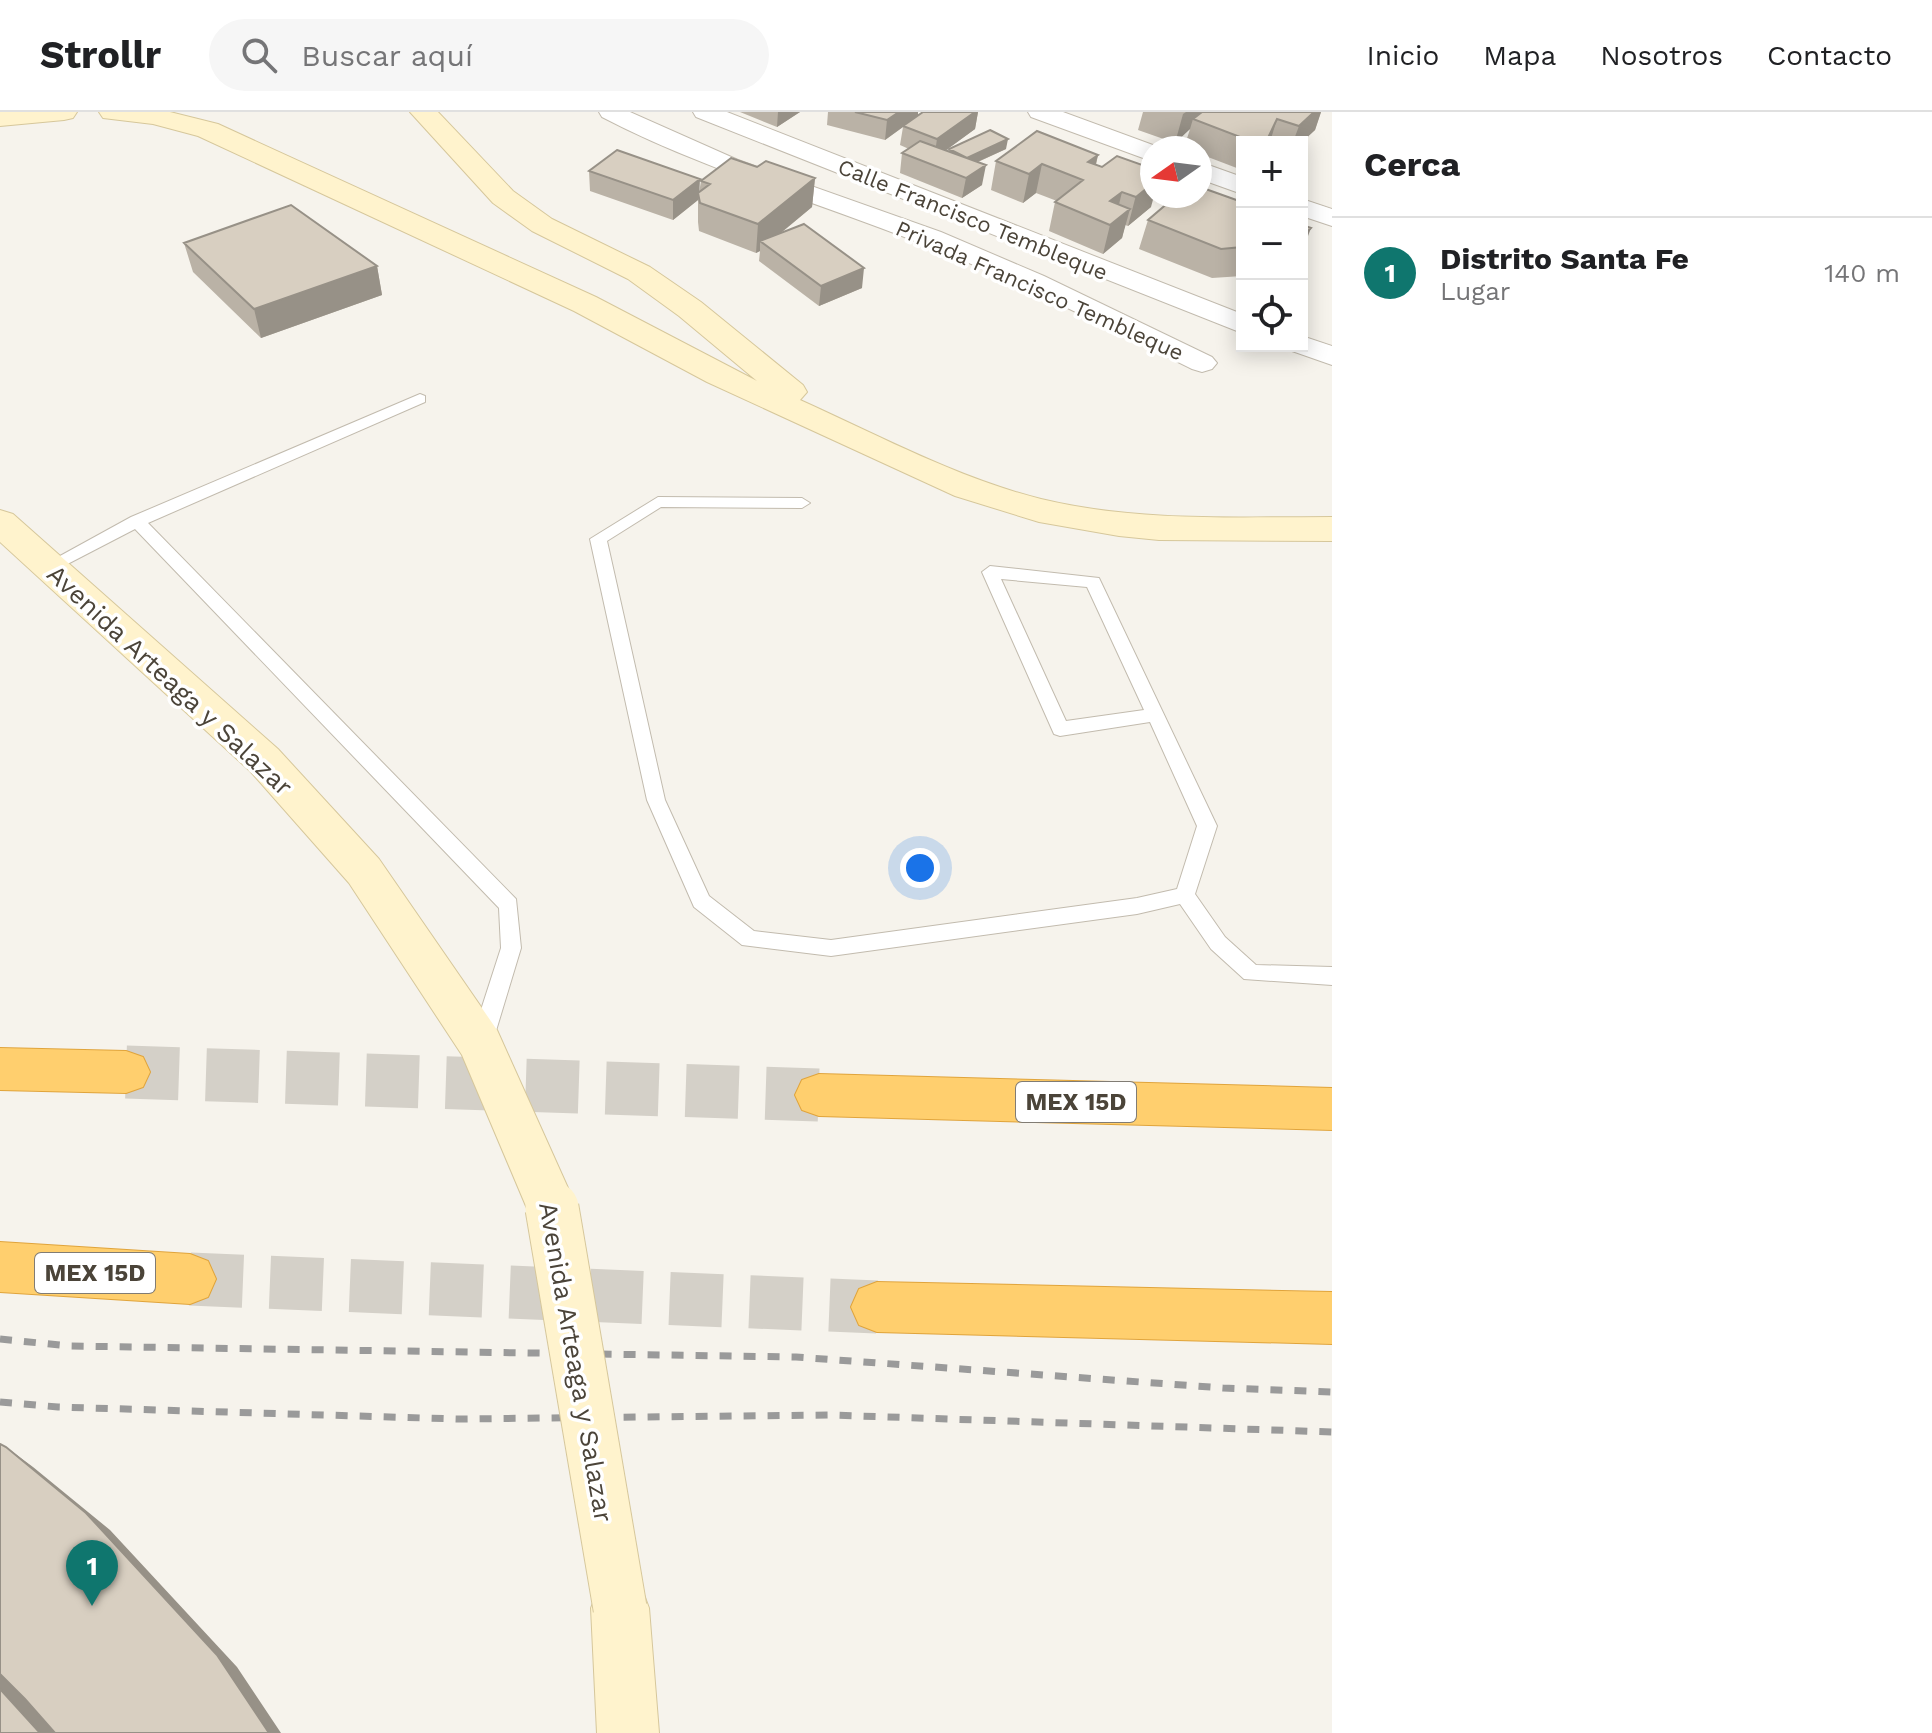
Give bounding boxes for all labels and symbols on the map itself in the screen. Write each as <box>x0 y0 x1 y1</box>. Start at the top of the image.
north arrow <box>1140 136 1212 208</box>
street label: Calle Francisco Tembleque <box>834 154 1111 285</box>
street label: Privada Francisco Tembleque <box>892 216 1188 365</box>
street label: Avenida Arteaga y Salazar <box>41 558 299 802</box>
your location <box>900 848 940 888</box>
road number: MEX 15D <box>1016 1082 1136 1122</box>
street label: Avenida Arteaga y Salazar <box>533 1200 619 1524</box>
road number: MEX 15D <box>35 1253 155 1293</box>
pin: 1 <box>66 1540 118 1606</box>

